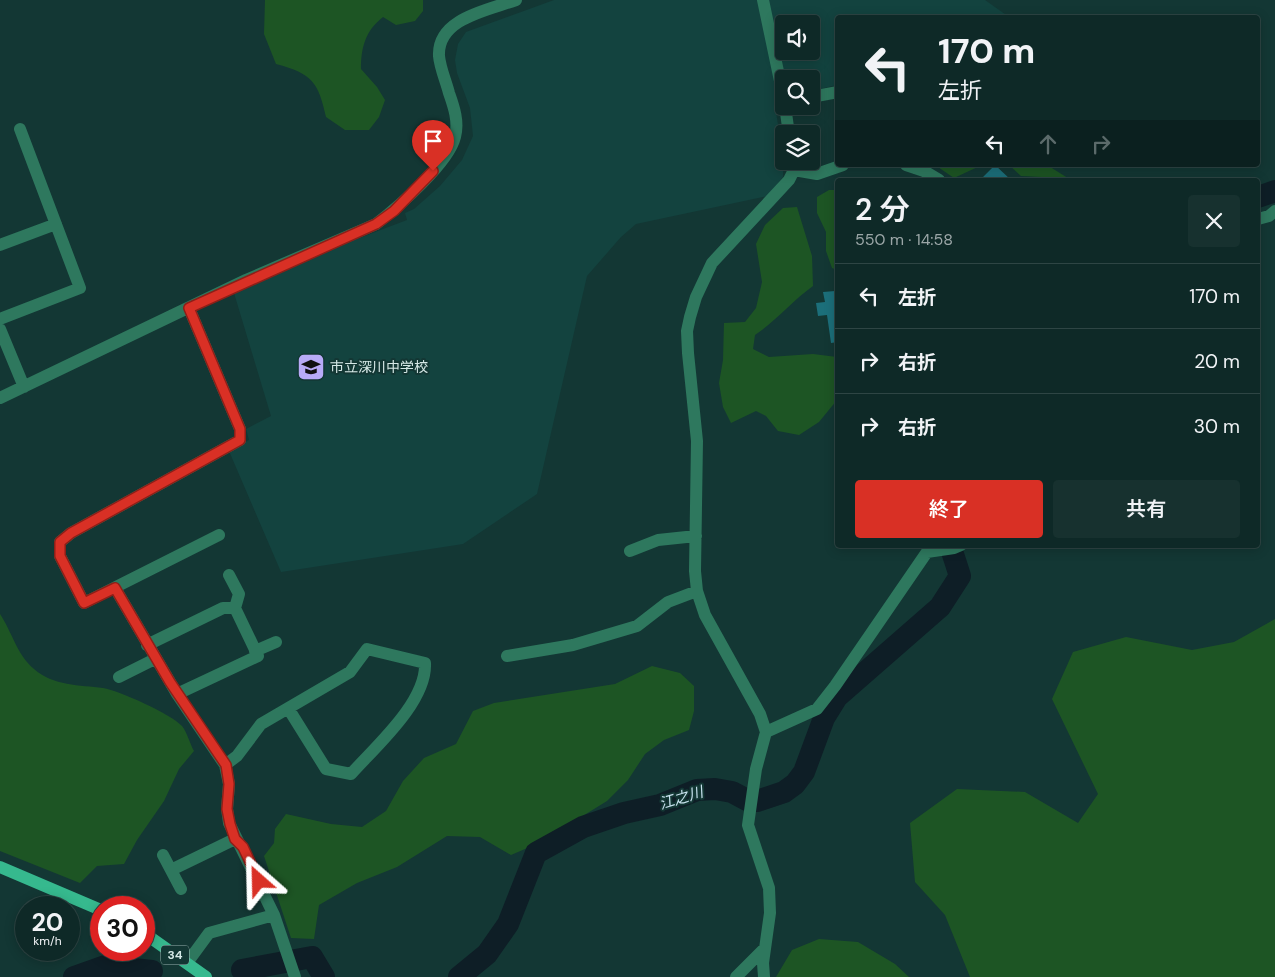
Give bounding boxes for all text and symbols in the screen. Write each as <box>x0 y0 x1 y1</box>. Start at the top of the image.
map controls <box>775 15 820 170</box>
button: sound <box>775 15 820 60</box>
text: 170 m <box>938 28 1035 74</box>
icon: left <box>855 35 920 100</box>
button: search <box>775 70 820 115</box>
text: 左折 <box>938 76 982 105</box>
pin <box>412 120 454 171</box>
button: layers <box>775 125 820 170</box>
icon: arrive <box>419 127 447 155</box>
icon: left <box>981 130 1009 158</box>
icon: ahead <box>1034 130 1062 158</box>
icon: right <box>1087 130 1115 158</box>
text: 2 分 <box>855 190 910 229</box>
button: close <box>1188 195 1240 247</box>
text: 550 m · 14:58 <box>855 229 953 250</box>
icon: left <box>855 282 883 310</box>
text: 170 m <box>1189 284 1240 309</box>
text: 左折 <box>898 285 936 310</box>
icon: right <box>855 347 883 375</box>
text: 20 m <box>1194 349 1240 374</box>
text: 右折 <box>898 350 936 375</box>
school or university icon: 市立深川中学校 <box>296 352 326 382</box>
place label: 市立深川中学校 <box>330 358 428 376</box>
icon: right <box>855 412 883 440</box>
text: 30 m <box>1194 414 1240 439</box>
text: 右折 <box>898 415 936 440</box>
button: 終了 <box>855 480 1043 538</box>
button: 共有 <box>1053 480 1240 538</box>
water label: 江之川 <box>657 781 707 814</box>
position arrow <box>232 854 284 906</box>
speed limit sign: 30 <box>90 896 155 961</box>
text: 20 <box>32 906 63 939</box>
text: km/h <box>33 933 62 949</box>
road number: 34 <box>161 946 189 964</box>

